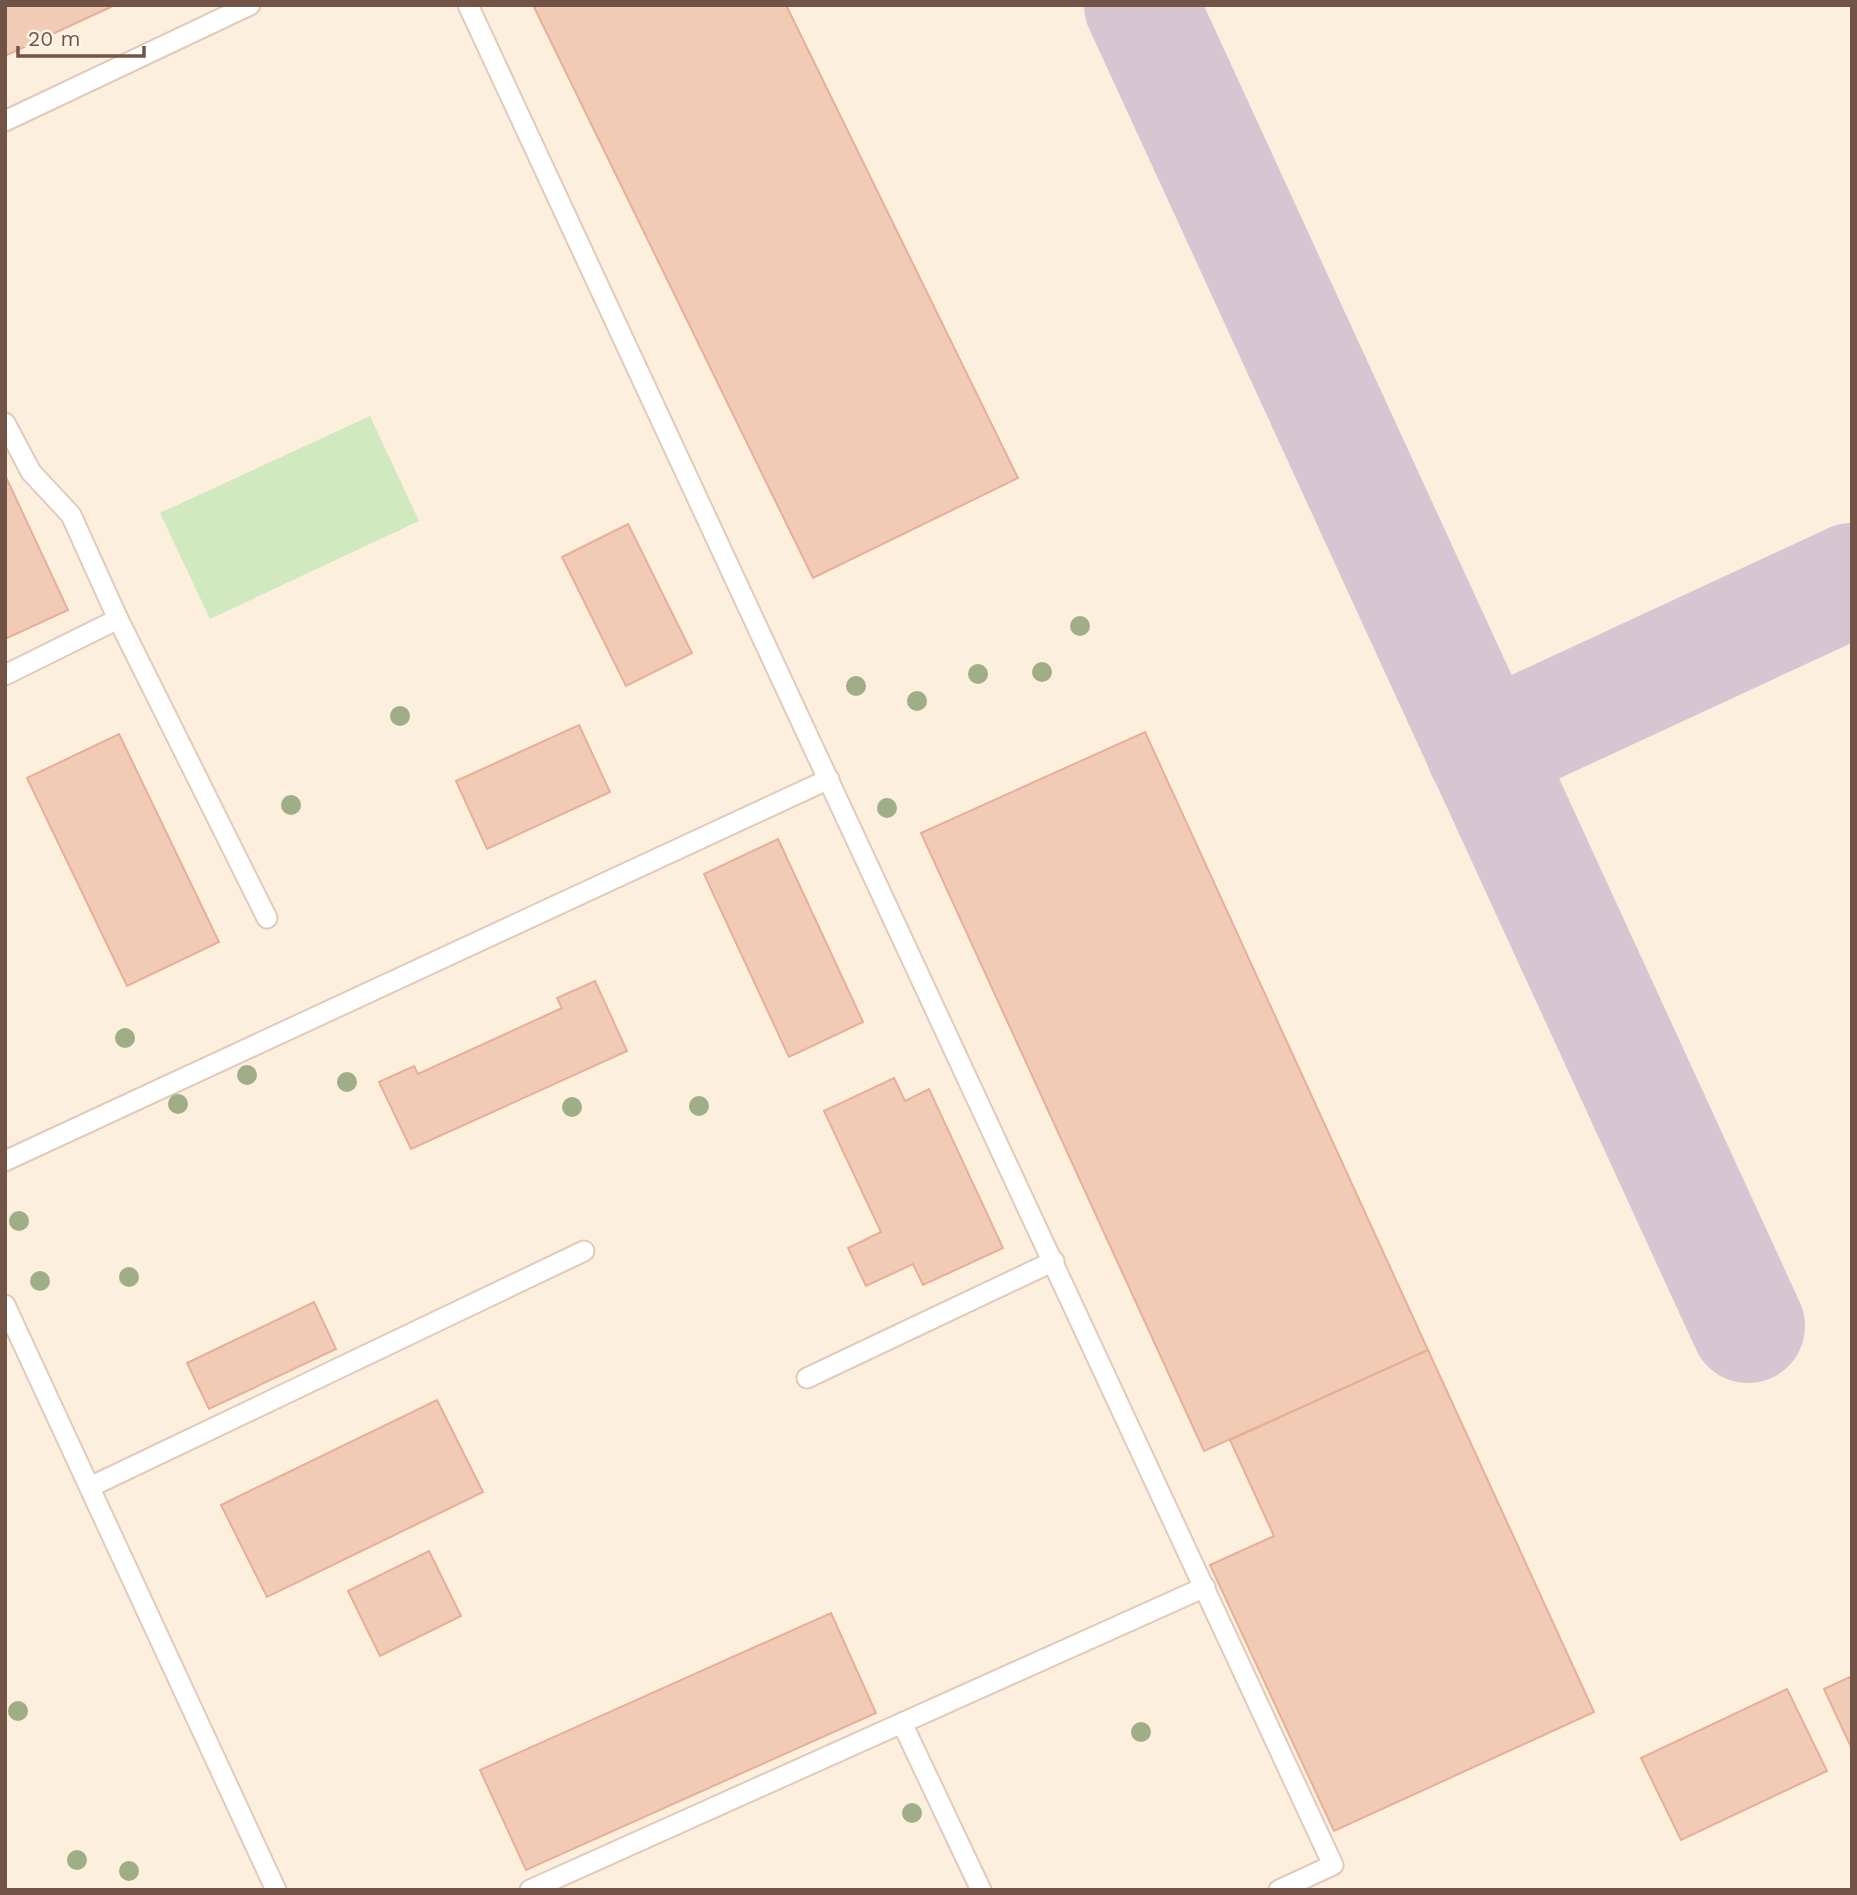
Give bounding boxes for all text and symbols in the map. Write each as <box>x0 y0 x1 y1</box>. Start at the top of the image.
scale bar <box>18 14 144 58</box>
text: 20 m <box>28 26 80 51</box>

